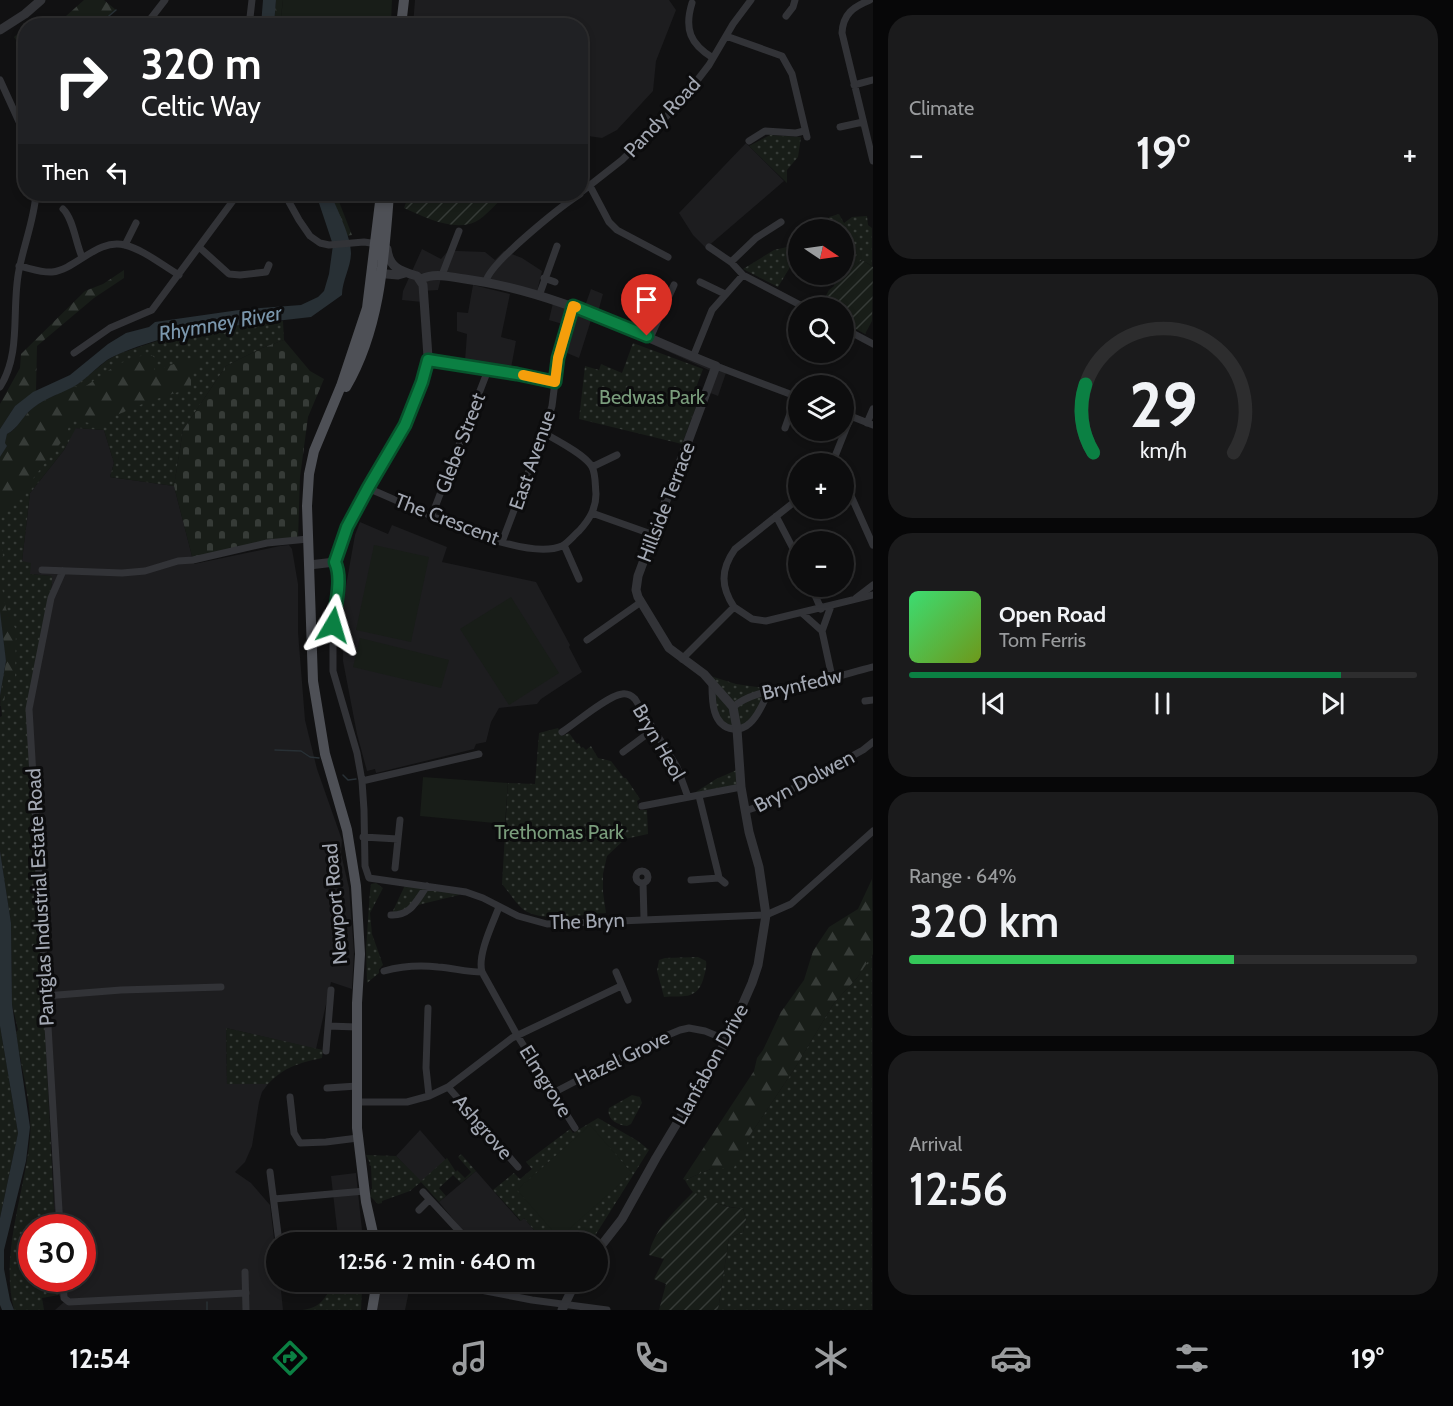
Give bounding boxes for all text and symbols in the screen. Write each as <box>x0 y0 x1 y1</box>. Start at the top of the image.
text: 320 m <box>141 38 261 90</box>
icon: right <box>42 42 120 120</box>
street label: Pandy Road <box>619 72 705 162</box>
text: Celtic Way <box>141 90 261 123</box>
text: Climate <box>909 96 974 120</box>
text: 19° <box>1136 126 1190 180</box>
text: − <box>909 134 924 174</box>
text: + <box>1402 134 1417 174</box>
icon: left <box>101 156 134 189</box>
text: Then <box>42 159 89 186</box>
north arrow <box>788 219 854 285</box>
map controls <box>788 219 854 597</box>
pin <box>621 274 672 336</box>
icon: arrive <box>630 283 663 316</box>
button: search <box>788 297 854 363</box>
water label: Rhymney River <box>157 300 285 346</box>
text: 29 <box>1129 367 1197 443</box>
button: layers <box>788 375 854 441</box>
park label: Bedwas Park <box>599 385 705 409</box>
street label: Glebe Street <box>430 389 490 497</box>
street label: East Avenue <box>504 407 560 513</box>
text: km/h <box>1140 437 1186 463</box>
street label: Hillside Terrace <box>632 439 700 565</box>
button: + <box>788 453 854 519</box>
street label: The Crescent <box>391 488 503 550</box>
button: − <box>788 531 854 597</box>
position arrow <box>301 593 365 657</box>
text: Open Road <box>999 601 1106 628</box>
text: Tom Ferris <box>999 628 1086 652</box>
street label: Brynfedw <box>760 663 845 705</box>
icon: previous <box>977 687 1010 720</box>
icon: pause <box>1146 687 1179 720</box>
icon: next <box>1316 687 1349 720</box>
street label: Bryn Heol <box>628 700 690 784</box>
street label: Bryn Dolwen <box>750 745 858 817</box>
street label: Pantglas Industrial Estate Road <box>21 768 59 1026</box>
park label: Trethomas Park <box>494 820 624 844</box>
street label: Newport Road <box>318 842 352 966</box>
text: Range · 64% <box>909 864 1017 888</box>
text: 320 km <box>909 894 1059 948</box>
street label: The Bryn <box>549 908 625 934</box>
street label: Llanfabon Drive <box>667 1000 753 1128</box>
street label: Hazel Grove <box>571 1025 673 1091</box>
street label: Elmgrove <box>515 1041 577 1121</box>
street label: Ashgrove <box>448 1090 518 1164</box>
text: Arrival <box>909 1132 962 1156</box>
text: 12:56 <box>909 1162 1008 1216</box>
speed limit sign: 30 <box>18 1214 96 1292</box>
text: 12:56 · 2 min · 640 m <box>339 1248 535 1275</box>
icon: directions <box>269 1337 311 1379</box>
icon: music <box>449 1337 491 1379</box>
icon: phone <box>630 1337 672 1379</box>
icon: climate <box>810 1337 852 1379</box>
icon: car <box>990 1337 1032 1379</box>
icon: filters <box>1171 1337 1213 1379</box>
text: 12:54 <box>69 1342 131 1375</box>
text: 19° <box>1351 1342 1384 1375</box>

